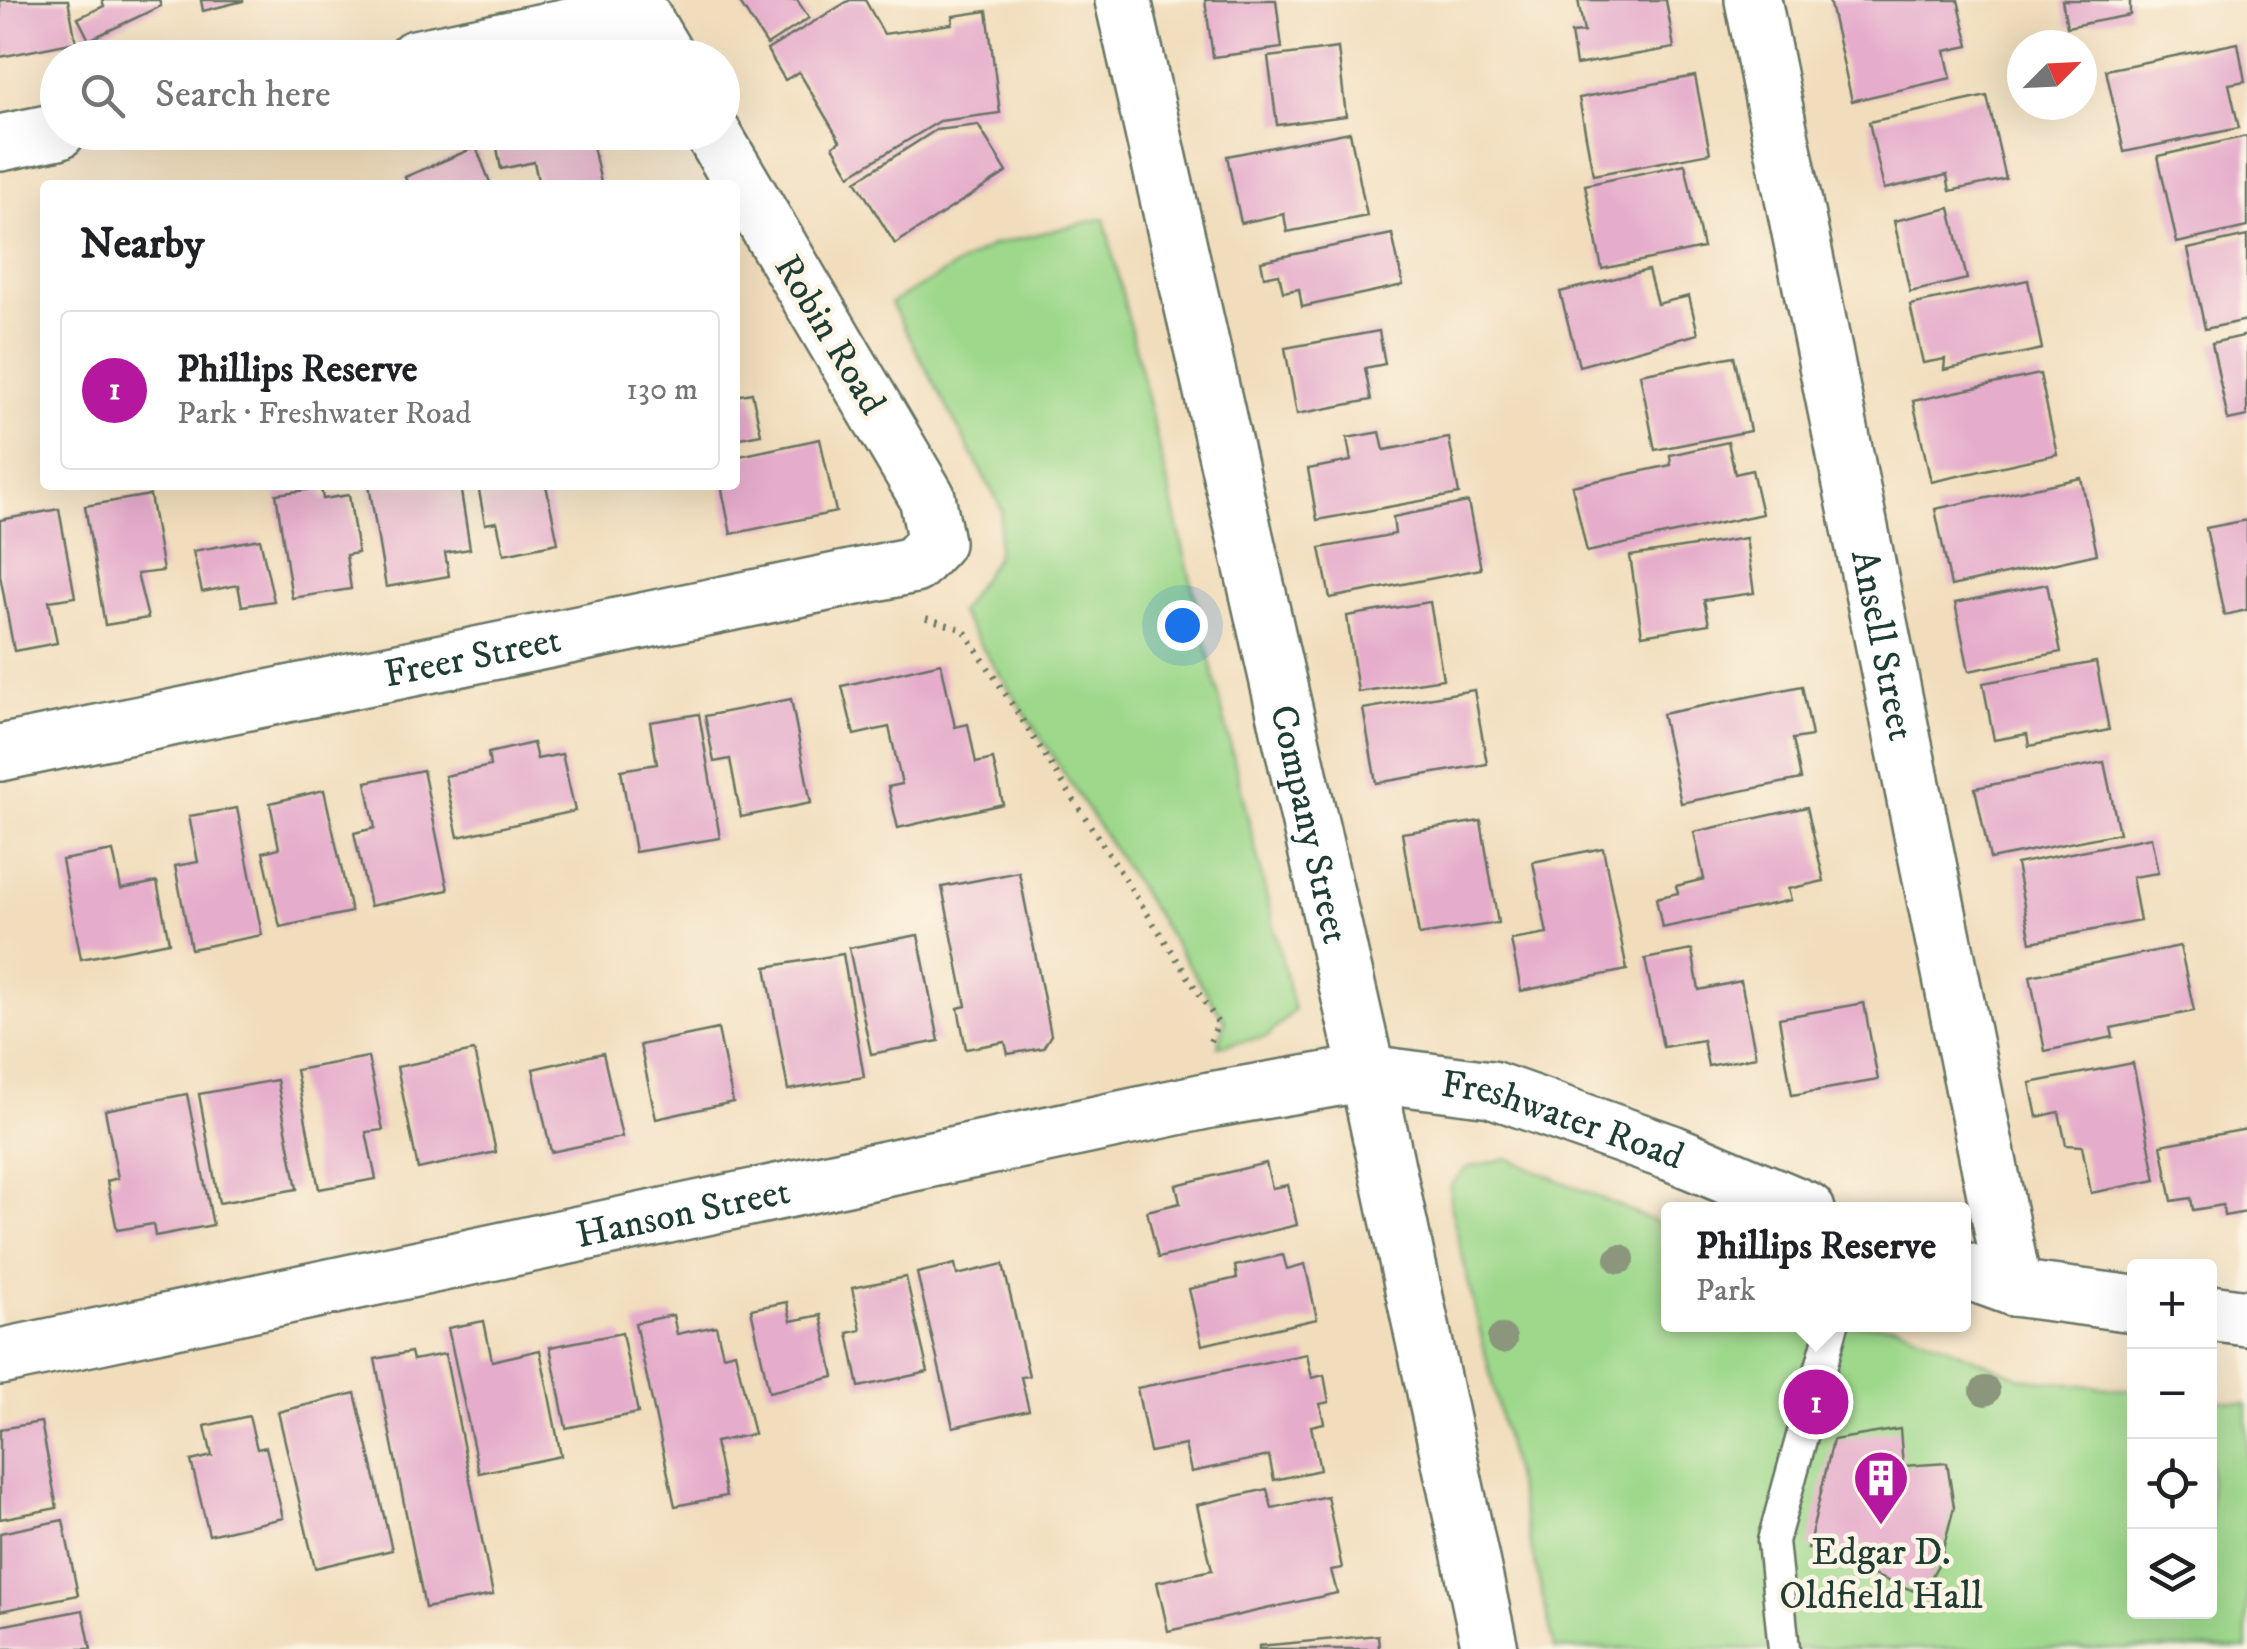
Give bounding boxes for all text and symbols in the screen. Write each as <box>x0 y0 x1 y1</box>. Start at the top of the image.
north arrow <box>2007 30 2097 120</box>
search box <box>40 40 740 150</box>
icon: search <box>75 68 130 123</box>
text: Search here <box>155 71 331 119</box>
text: Nearby <box>80 219 204 271</box>
street label: Robin Road <box>763 246 896 424</box>
text: Phillips Reserve <box>177 346 418 394</box>
text: 1 <box>109 370 120 410</box>
text: 130 m <box>626 370 698 410</box>
text: Park · Freshwater Road <box>177 394 471 434</box>
street label: Ansell Street <box>1839 546 1924 745</box>
your location <box>1157 600 1208 651</box>
street label: Freer Street <box>380 616 565 699</box>
street label: Company Street <box>1258 700 1359 948</box>
street label: Freshwater Road <box>1438 1061 1691 1181</box>
street label: Hanson Street <box>572 1168 794 1260</box>
popup <box>1661 1202 1971 1332</box>
text: Phillips Reserve <box>1696 1223 1936 1271</box>
map controls <box>2127 1259 2217 1619</box>
button: + <box>2127 1259 2217 1349</box>
text: Park <box>1696 1271 1755 1311</box>
button: − <box>2127 1349 2217 1439</box>
pin: 1 <box>1784 1364 1848 1440</box>
button: locate <box>2127 1439 2217 1529</box>
building icon: Edgar D. Oldfield Hall <box>1851 1448 1911 1527</box>
place label: Edgar D. Oldfield Hall <box>1779 1529 1983 1621</box>
button: layers <box>2127 1529 2217 1619</box>

